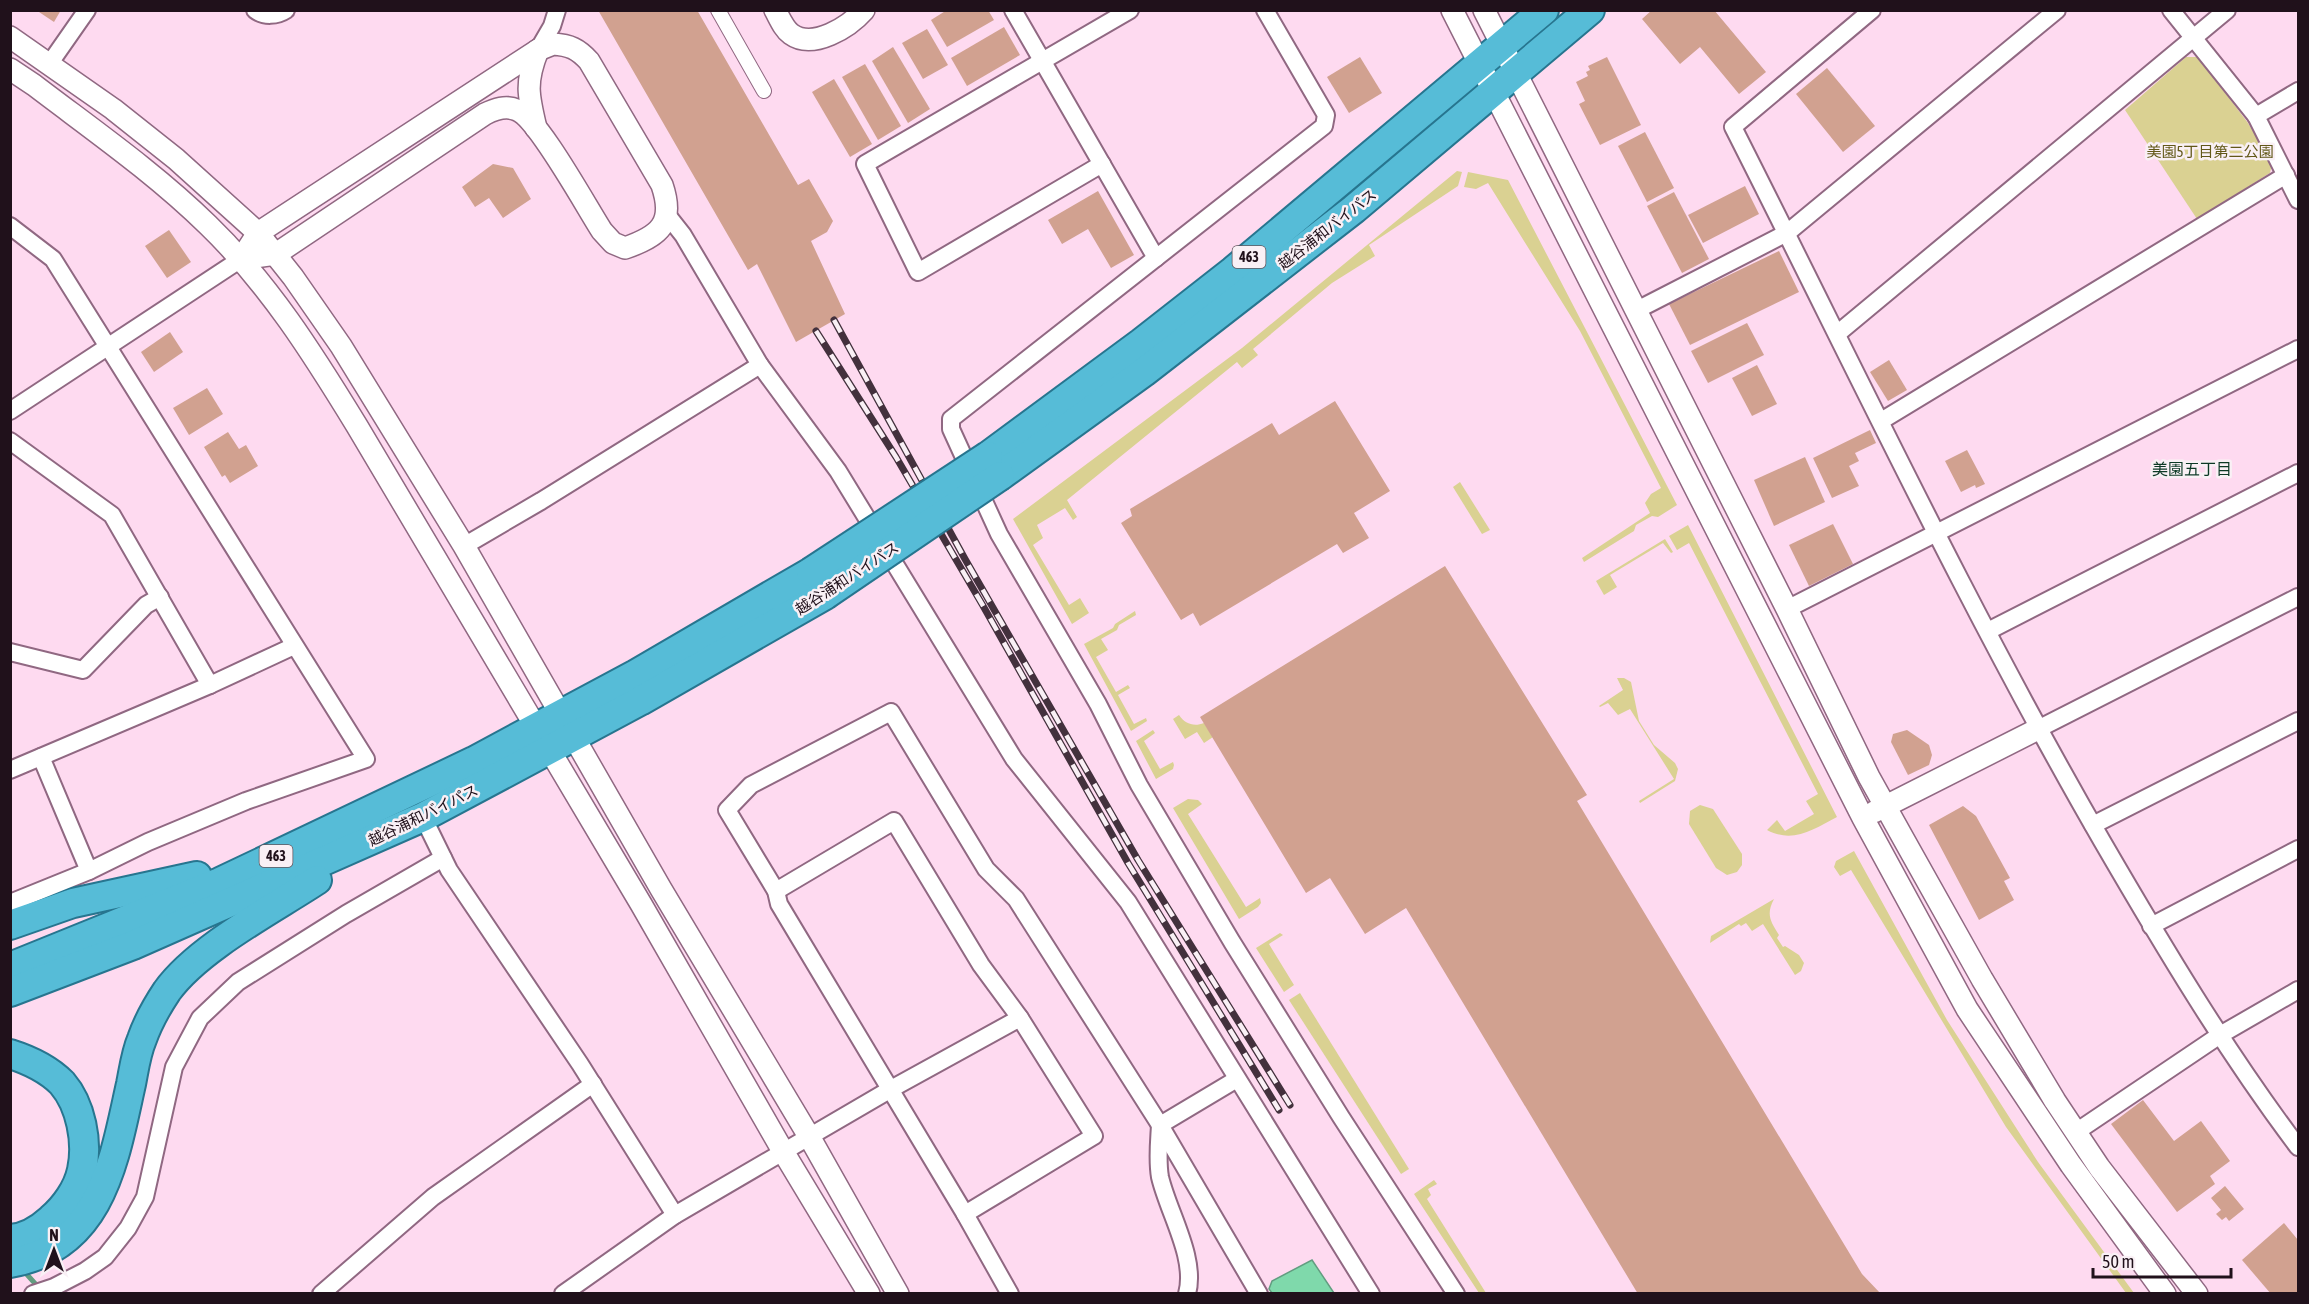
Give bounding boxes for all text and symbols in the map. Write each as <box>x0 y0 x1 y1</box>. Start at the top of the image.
park label: 美園5丁目第二公園 <box>2146 143 2274 160</box>
street label: 越谷浦和バイパス <box>1274 185 1379 273</box>
road number: 463 <box>1232 246 1266 268</box>
district label: 美園五丁目 <box>2152 460 2232 478</box>
street label: 越谷浦和バイパス <box>791 538 902 618</box>
street label: 越谷浦和バイパス <box>365 781 481 849</box>
road number: 463 <box>260 845 292 867</box>
north arrow <box>24 1220 84 1280</box>
text: N <box>49 1226 59 1244</box>
scale bar <box>2093 1241 2231 1279</box>
text: 50 m <box>2102 1251 2134 1272</box>

